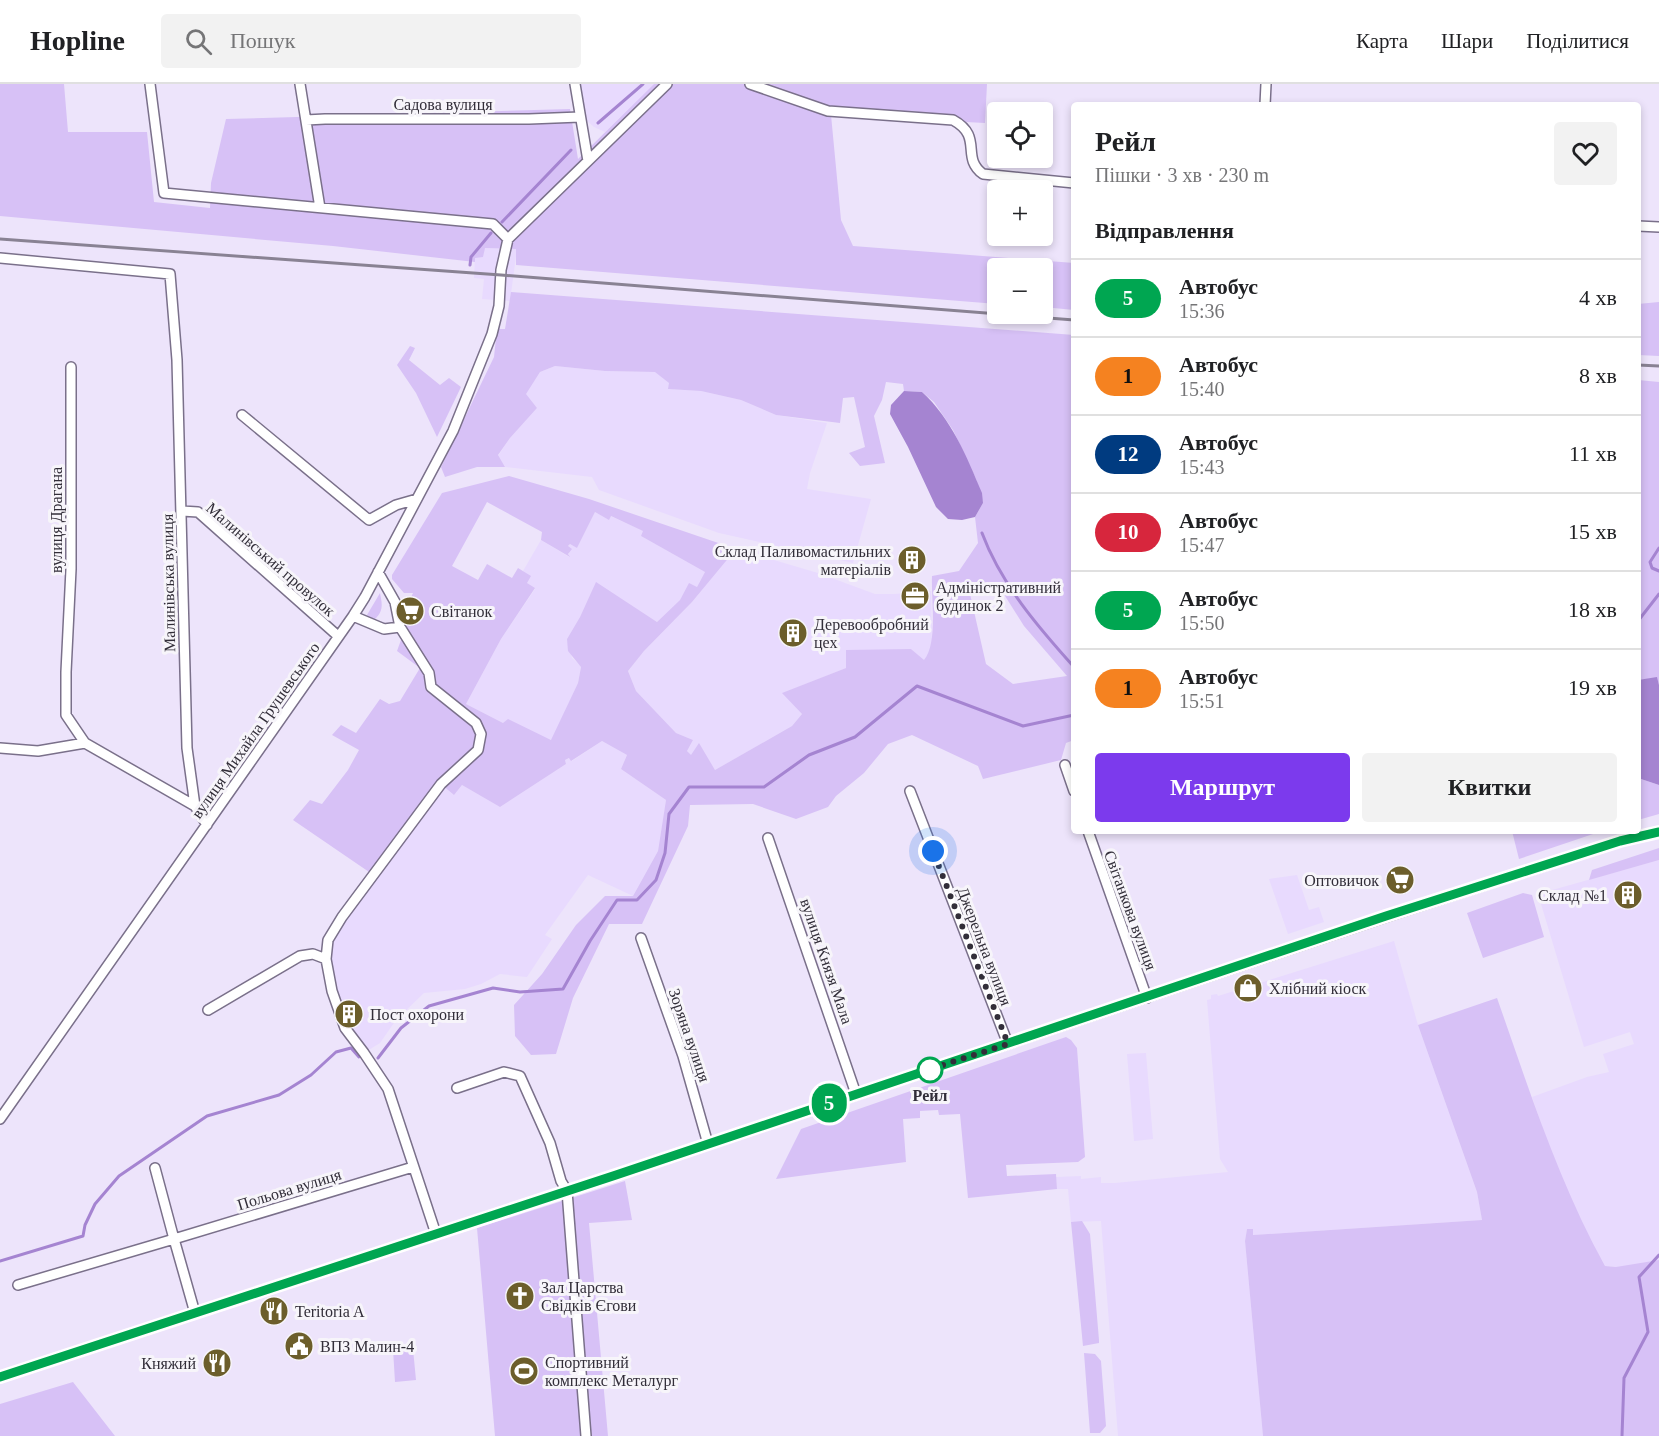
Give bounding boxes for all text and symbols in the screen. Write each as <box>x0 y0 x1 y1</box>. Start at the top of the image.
search box <box>161 14 581 68</box>
text: Hopline <box>30 25 125 56</box>
icon: search <box>182 25 215 58</box>
text: Пошук <box>230 28 295 53</box>
text: Карта <box>1356 29 1408 53</box>
text: Шари <box>1441 29 1493 53</box>
text: Поділитися <box>1526 29 1629 53</box>
street label: Садова вулиця <box>393 96 493 114</box>
map controls <box>987 102 1053 324</box>
button: locate <box>987 102 1053 168</box>
button: heart <box>1554 122 1617 185</box>
text: Рейл <box>1095 126 1156 157</box>
text: Пішки · 3 хв · 230 m <box>1095 164 1269 186</box>
button: + <box>987 180 1053 246</box>
text: Відправлення <box>1095 218 1234 243</box>
button: − <box>987 258 1053 324</box>
text: Автобус <box>1179 274 1258 299</box>
text: 4 хв <box>1579 285 1617 310</box>
text: 5 <box>1123 286 1133 310</box>
text: 15:36 <box>1179 300 1225 322</box>
text: Автобус <box>1179 352 1258 377</box>
text: 8 хв <box>1579 363 1617 388</box>
text: 1 <box>1123 364 1133 388</box>
text: 15:40 <box>1179 378 1225 400</box>
text: Автобус <box>1179 430 1258 455</box>
text: 11 хв <box>1569 441 1617 466</box>
text: 12 <box>1118 442 1139 466</box>
text: 15:43 <box>1179 456 1225 478</box>
street label: вулиця Драгана <box>48 467 66 573</box>
street label: Малинівський провулок <box>202 499 338 621</box>
text: Автобус <box>1179 508 1258 533</box>
street label: Малинівська вулиця <box>159 513 179 652</box>
text: 15 хв <box>1568 519 1617 544</box>
text: 10 <box>1118 520 1139 544</box>
text: 15:47 <box>1179 534 1225 556</box>
place label: Склад Паливомастильних матеріалів <box>715 543 891 579</box>
building icon: Склад Паливомастильних матеріалів <box>896 544 928 576</box>
place label: Адміністративний будинок 2 <box>936 579 1061 615</box>
office icon: Адміністративний будинок 2 <box>899 580 931 612</box>
text: Автобус <box>1179 586 1258 611</box>
supermarket icon: Світанок <box>394 595 426 627</box>
text: 18 хв <box>1568 597 1617 622</box>
text: 5 <box>1123 598 1133 622</box>
place label: Світанок <box>431 603 493 620</box>
text: 15:50 <box>1179 612 1225 634</box>
place label: Деревообробний цех <box>814 616 929 652</box>
building icon: Деревообробний цех <box>777 617 809 649</box>
street label: вулиця Михайла Грушевського <box>188 639 324 822</box>
text: Автобус <box>1179 664 1258 689</box>
text: 19 хв <box>1568 675 1617 700</box>
text: 1 <box>1123 676 1133 700</box>
text: 15:51 <box>1179 690 1225 712</box>
button: Маршрут <box>1095 753 1350 822</box>
button: Квитки <box>1362 753 1617 822</box>
your location <box>918 836 948 866</box>
street label: Світанкова вулиця <box>1100 848 1160 973</box>
supermarket icon: Оптовичок <box>1384 864 1416 896</box>
place label: Оптовичок <box>1304 872 1379 889</box>
building icon: Склад №1 <box>1612 879 1644 911</box>
street label: Джерельна вулиця <box>953 884 1015 1009</box>
place label: Склад №1 <box>1538 887 1607 905</box>
street label: вулиця Князя Мала <box>796 896 856 1026</box>
shop icon: Хлібний кіоск <box>1232 972 1264 1004</box>
place label: Хлібний кіоск <box>1269 980 1367 997</box>
street label: Зоряна вулиця <box>665 986 714 1085</box>
building icon: Пост охорони <box>333 998 365 1030</box>
place label: Пост охорони <box>370 1006 465 1024</box>
marker: Рейл <box>917 1057 943 1083</box>
line badge: 5 <box>810 1084 848 1122</box>
place label: Рейл <box>913 1087 947 1104</box>
text: 5 <box>824 1091 834 1115</box>
street label: Польова вулиця <box>235 1165 344 1214</box>
place label: Зал Царства Свідків Єгови <box>541 1279 637 1315</box>
church icon: Зал Царства Свідків Єгови <box>504 1280 536 1312</box>
restaurant icon: Teritoria A <box>258 1295 290 1327</box>
place label: Teritoria A <box>295 1303 365 1320</box>
public building icon: ВПЗ Малин-4 <box>283 1330 315 1362</box>
place label: ВПЗ Малин-4 <box>320 1338 414 1355</box>
restaurant icon: Княжий <box>201 1347 233 1379</box>
place label: Спортивний комплекс Металург <box>545 1354 678 1390</box>
place label: Княжий <box>141 1355 196 1372</box>
sports icon: Спортивний комплекс Металург <box>508 1355 540 1387</box>

